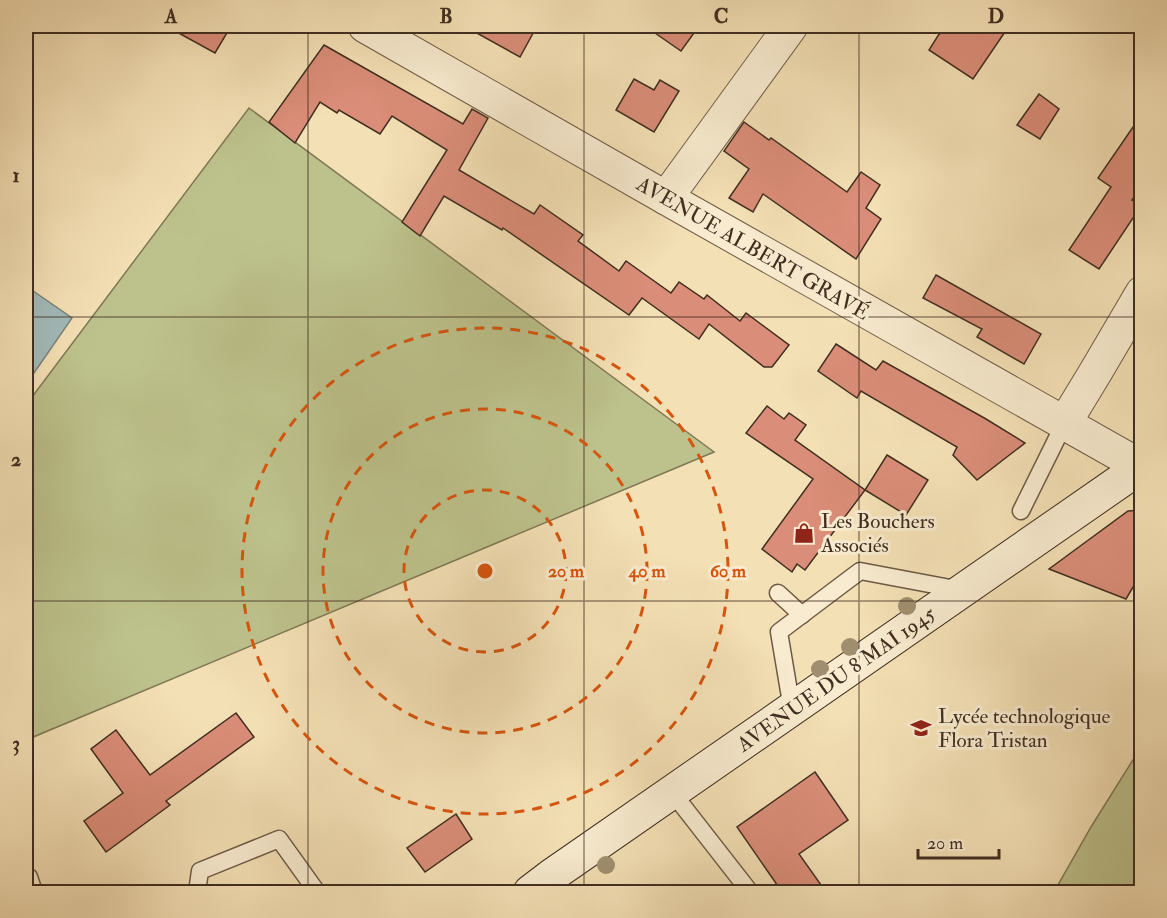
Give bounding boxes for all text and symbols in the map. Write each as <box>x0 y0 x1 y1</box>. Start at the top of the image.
text: A <box>164 4 178 29</box>
text: B <box>439 4 453 29</box>
text: C <box>714 4 728 29</box>
text: D <box>988 4 1004 29</box>
text: 1 <box>12 163 20 188</box>
street label: AVENUE ALBERT GRAVÉ <box>631 170 874 326</box>
text: 2 <box>11 447 21 472</box>
place label: Les Bouchers Associés <box>820 508 935 559</box>
shop icon: Les Bouchers Associés <box>792 521 816 545</box>
text: 20 m <box>548 560 585 583</box>
text: 40 m <box>628 560 666 583</box>
text: 60 m <box>710 560 747 583</box>
centre of rings <box>475 561 495 581</box>
street label: AVENUE DU 8 MAI 1945 <box>731 600 942 759</box>
place label: Lycée technologique Flora Tristan <box>938 703 1111 754</box>
school or university icon: Lycée technologique Flora Tristan <box>909 716 933 740</box>
text: 3 <box>12 731 20 756</box>
scale bar <box>918 822 999 860</box>
text: 20 m <box>927 832 963 855</box>

